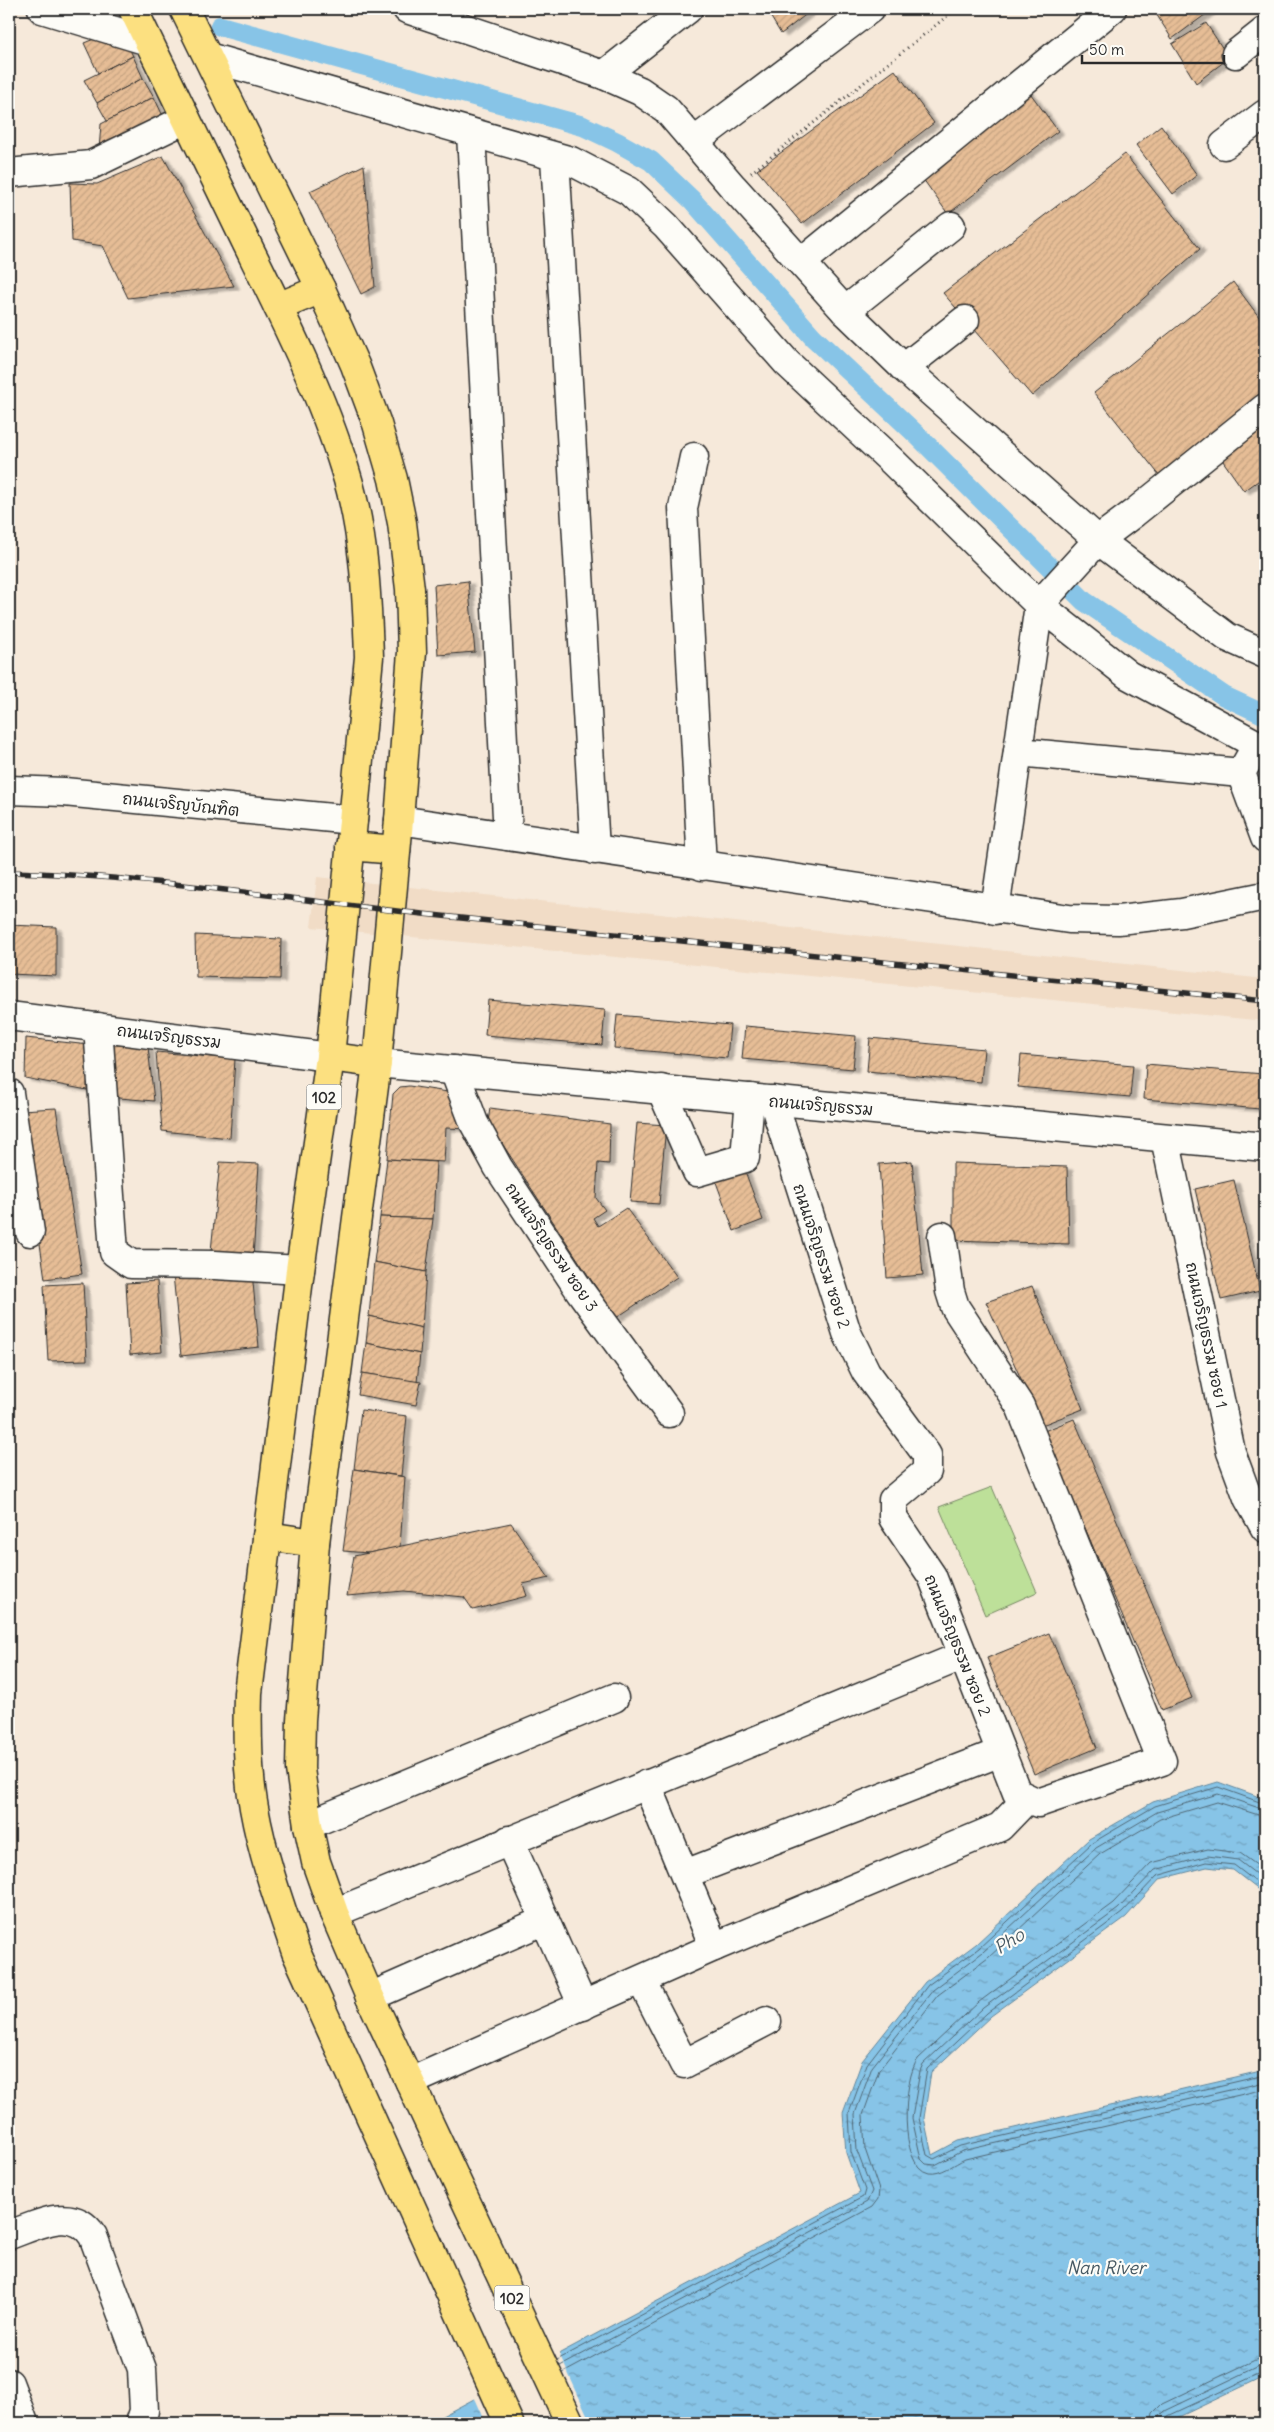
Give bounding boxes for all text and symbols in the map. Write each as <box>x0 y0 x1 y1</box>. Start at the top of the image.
scale bar <box>1082 32 1224 64</box>
text: 50 m <box>1089 40 1124 59</box>
street label: ถนนเจริญบัณฑิต <box>121 788 241 820</box>
street label: ถนนเจริญธรรม <box>116 1020 222 1052</box>
road number: 102 <box>306 1084 342 1110</box>
street label: ถนนเจริญธรรม <box>768 1090 874 1120</box>
street label: ถนนเจริญธรรม ซอย 3 <box>501 1179 603 1315</box>
street label: ถนนเจริญธรรม ซอย 2 <box>789 1181 855 1331</box>
street label: ถนนเจริญธรรม ซอย 1 <box>1182 1260 1232 1410</box>
street label: ถนนเจริญธรรม ซอย 2 <box>920 1571 996 1719</box>
water label: Pho <box>990 1922 1029 1959</box>
water label: Nan River <box>1067 2256 1148 2279</box>
road number: 102 <box>494 2286 530 2310</box>

